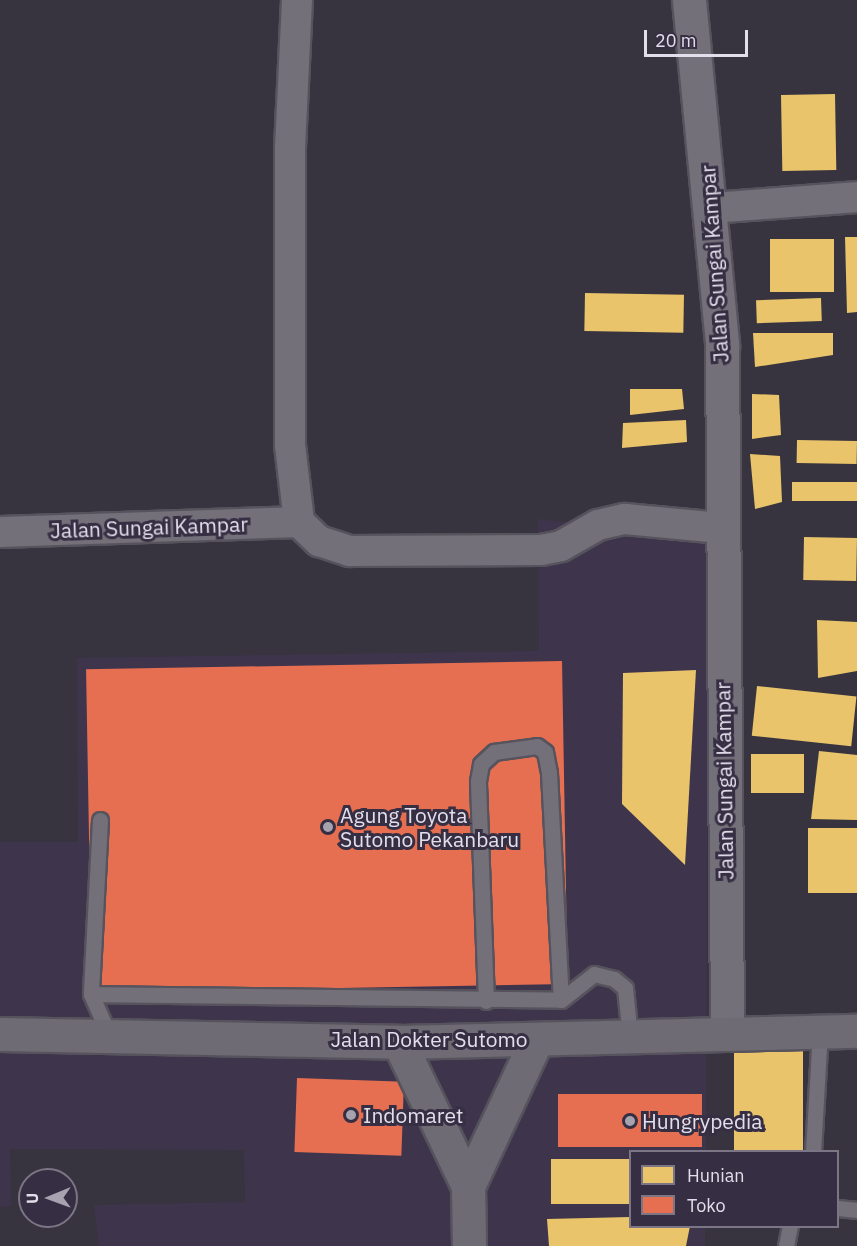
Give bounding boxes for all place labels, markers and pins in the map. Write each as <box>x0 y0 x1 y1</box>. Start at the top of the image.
place label: Agung Toyota Sutomo Pekanbaru <box>340 802 519 852</box>
marker: Agung Toyota Sutomo Pekanbaru <box>321 820 335 834</box>
place label: Indomaret <box>363 1102 463 1128</box>
marker: Indomaret <box>344 1108 358 1122</box>
place label: Hungrypedia <box>642 1108 763 1134</box>
marker: Hungrypedia <box>623 1114 637 1128</box>

